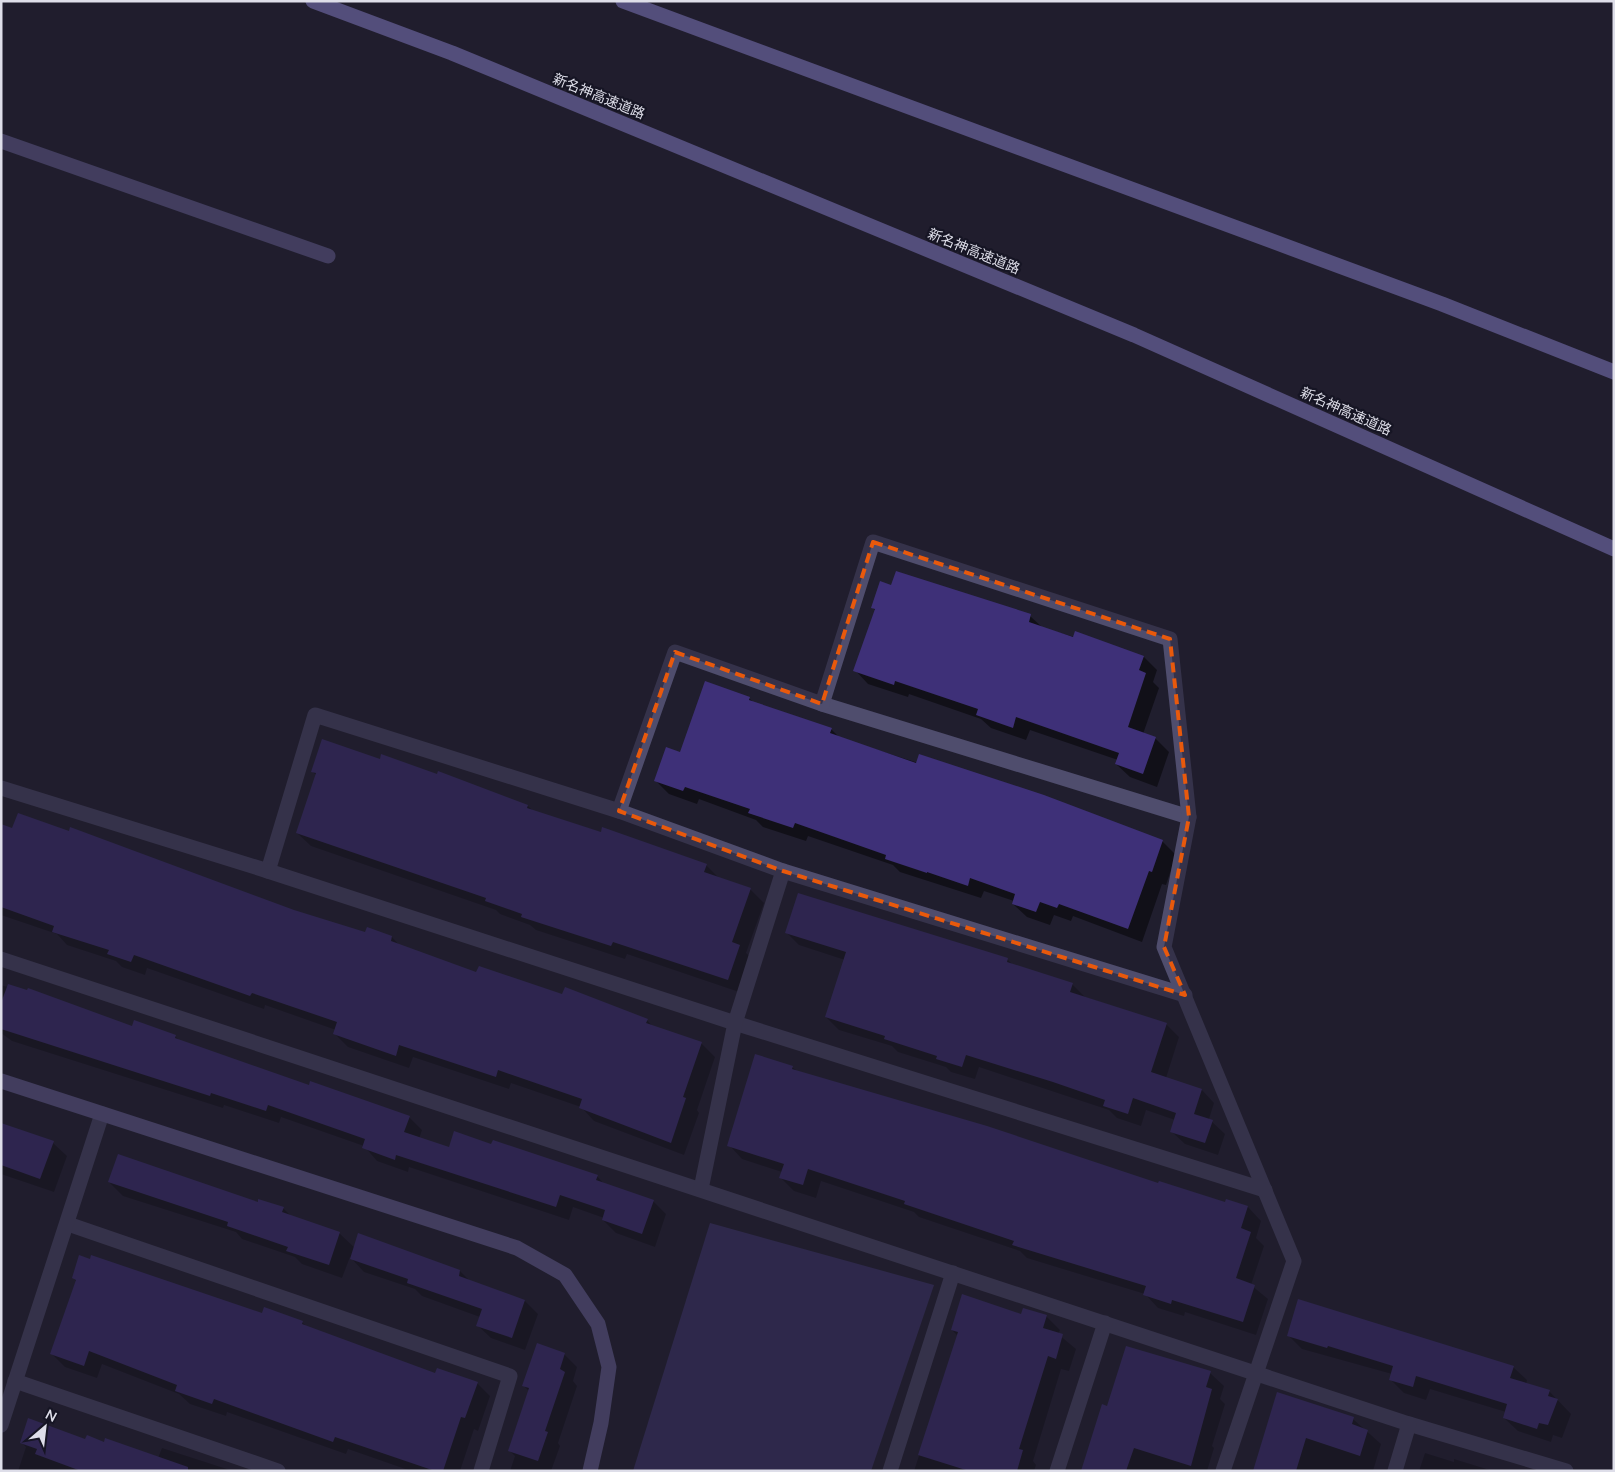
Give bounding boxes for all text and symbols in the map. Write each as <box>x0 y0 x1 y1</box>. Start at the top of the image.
street label: 新名神高速道路 <box>550 69 648 124</box>
street label: 新名神高速道路 <box>925 224 1023 279</box>
street label: 新名神高速道路 <box>1297 383 1394 440</box>
north arrow <box>20 1402 70 1452</box>
text: N <box>42 1405 60 1427</box>

